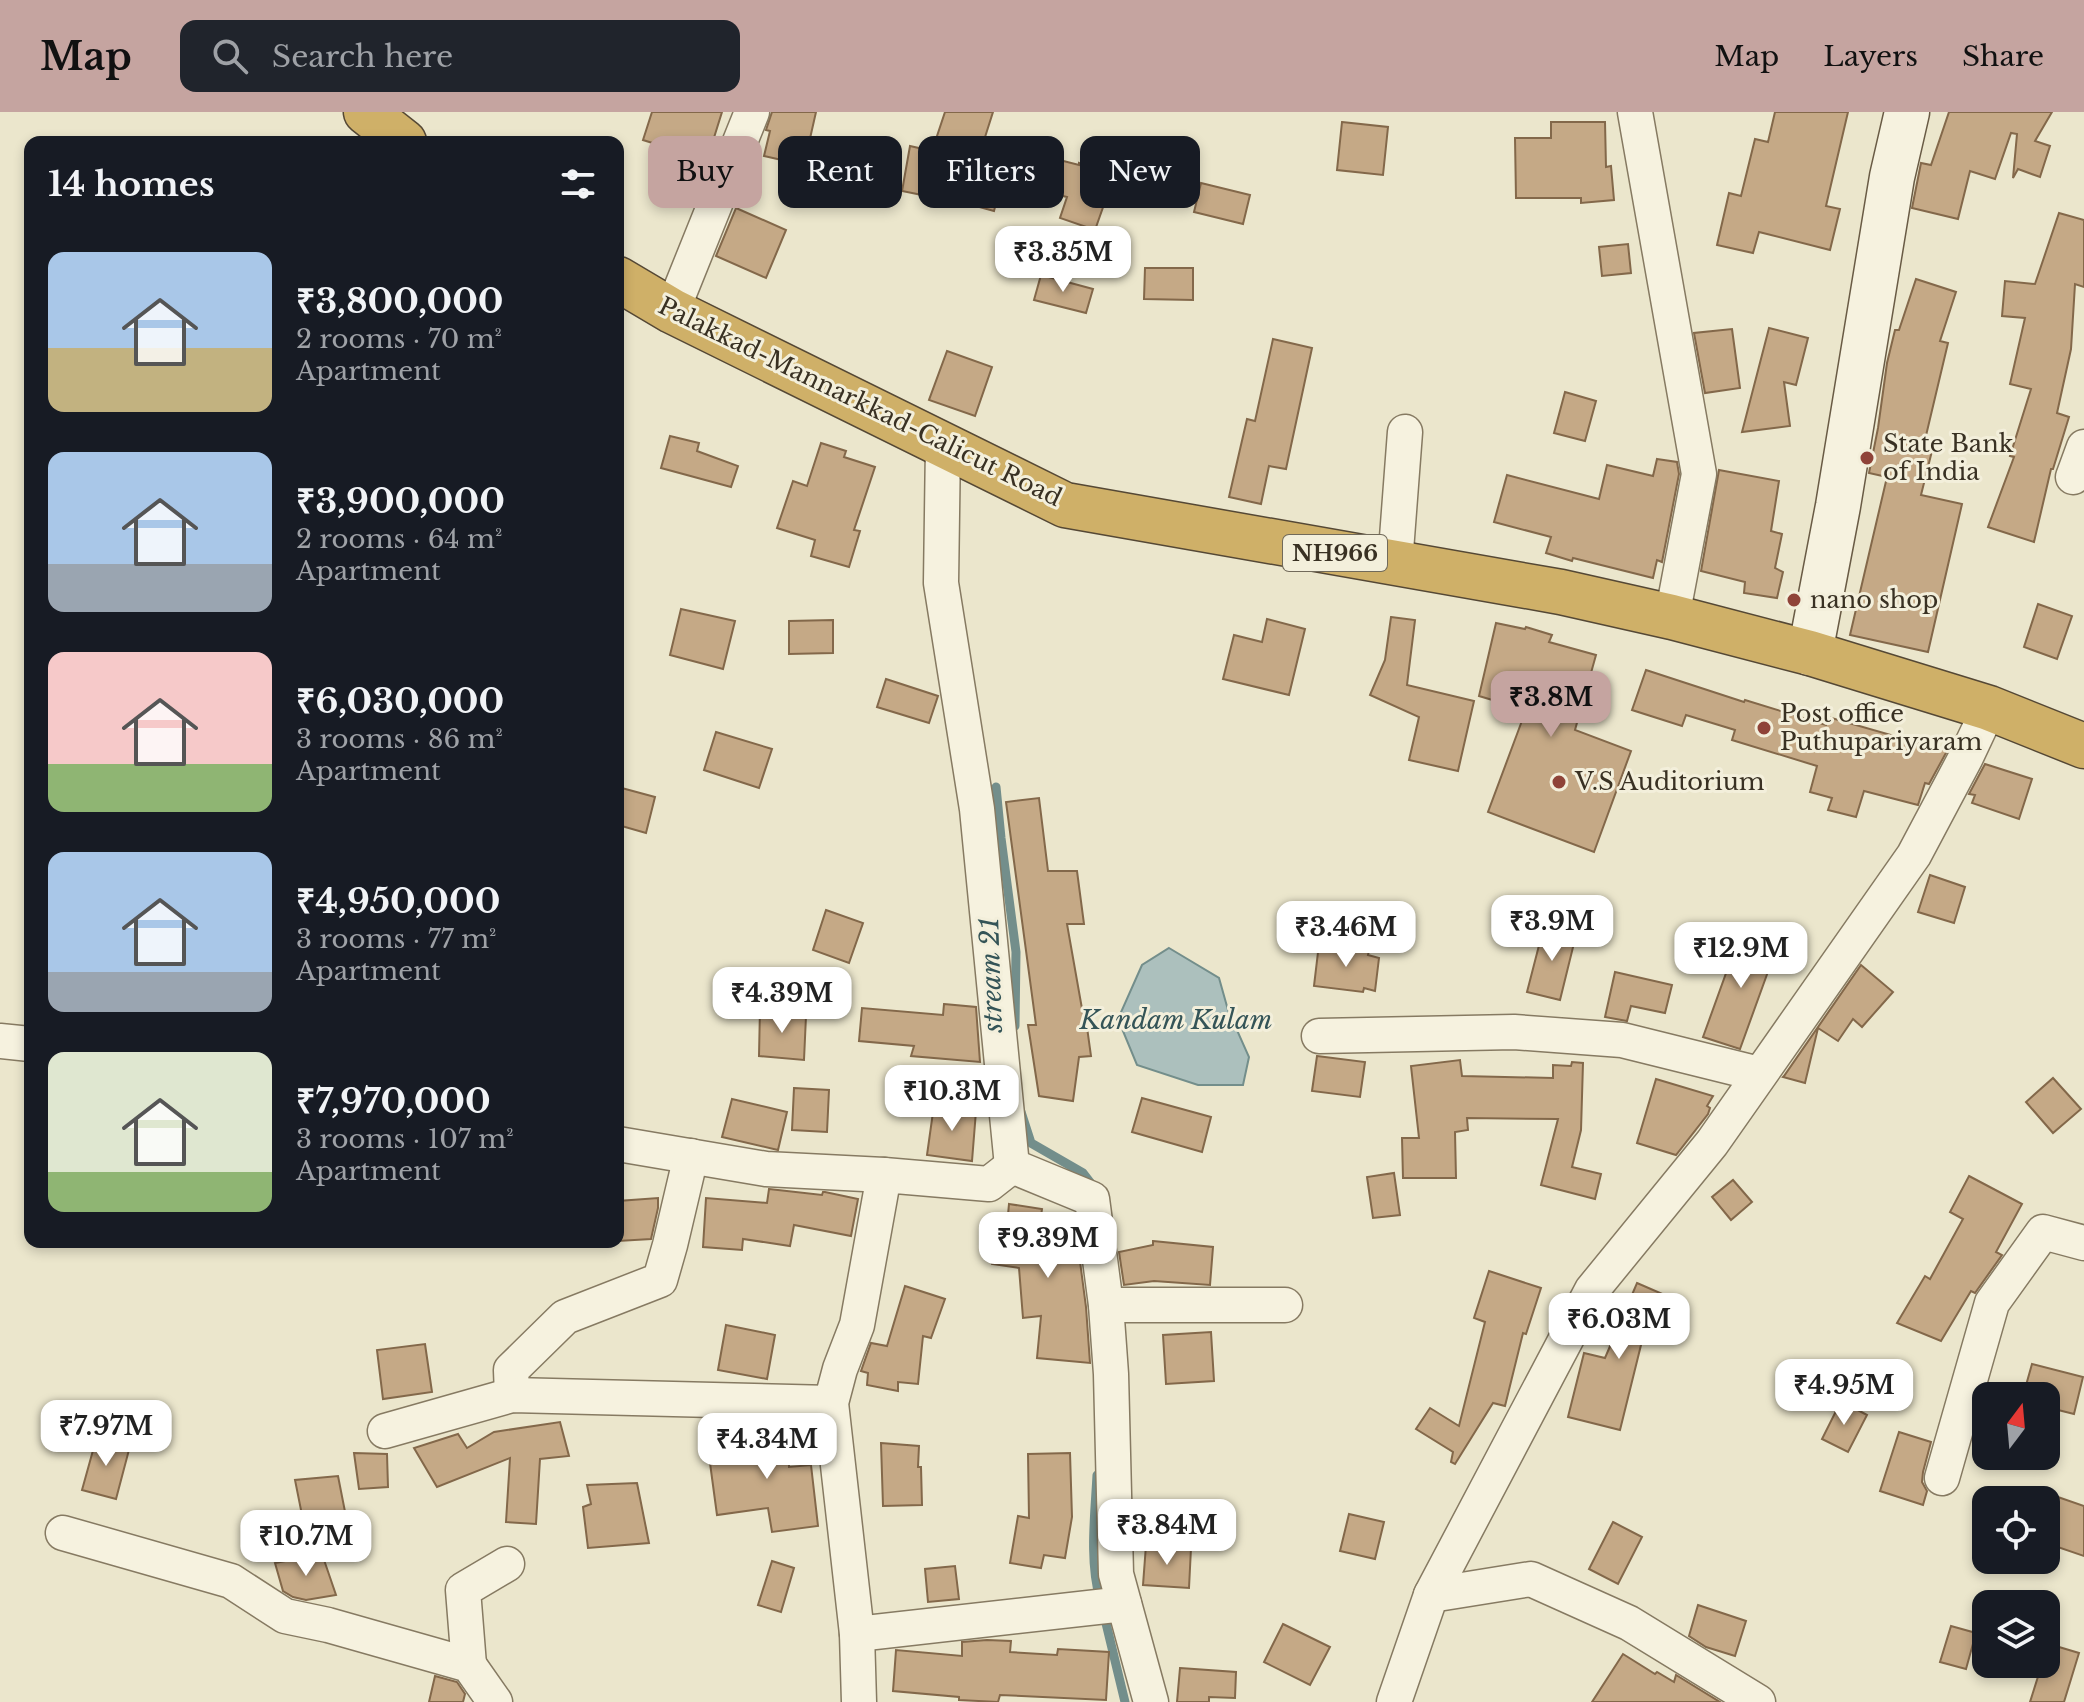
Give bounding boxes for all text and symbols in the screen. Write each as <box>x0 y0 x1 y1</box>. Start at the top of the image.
search box <box>180 20 740 92</box>
text: Map <box>40 33 132 80</box>
icon: search <box>208 34 252 78</box>
text: Search here <box>272 38 453 75</box>
text: Map <box>1714 39 1779 74</box>
text: Layers <box>1823 39 1918 74</box>
text: Share <box>1962 39 2044 74</box>
chip: Buy <box>648 136 762 208</box>
chip: Rent <box>778 136 902 208</box>
chip: Filters <box>918 136 1064 208</box>
chip: New <box>1080 136 1200 208</box>
icon: filters <box>556 162 600 206</box>
text: 14 homes <box>48 163 215 205</box>
pin: ₹3.35M <box>998 226 1128 294</box>
text: ₹3.35M <box>1013 236 1113 268</box>
text: ₹3,800,000 <box>296 280 504 322</box>
icon: home <box>112 284 208 380</box>
street label: Palakkad-Mannarkkad-Calicut Road <box>654 291 1067 512</box>
text: 2 rooms · 70 m² <box>296 323 502 355</box>
text: Apartment <box>296 355 441 387</box>
place label: State Bank of India <box>1883 429 2014 486</box>
marker: State Bank of India <box>1858 449 1876 467</box>
text: ₹3,900,000 <box>296 480 505 522</box>
icon: home <box>112 484 208 580</box>
text: 2 rooms · 64 m² <box>296 523 502 555</box>
road number: NH966 <box>1283 535 1387 571</box>
text: Apartment <box>296 555 441 587</box>
place label: nano shop <box>1810 585 1938 614</box>
marker: nano shop <box>1785 591 1803 609</box>
pin: ₹3.8M <box>1495 671 1607 739</box>
text: ₹6,030,000 <box>296 680 504 722</box>
text: ₹3.8M <box>1509 681 1593 713</box>
icon: home <box>112 684 208 780</box>
place label: Post office Puthupariyaram <box>1780 699 1982 756</box>
marker: Post office Puthupariyaram <box>1755 719 1773 737</box>
text: 3 rooms · 86 m² <box>296 723 503 755</box>
text: Apartment <box>296 755 441 787</box>
place label: V.S Auditorium <box>1574 767 1765 796</box>
marker: V.S Auditorium <box>1550 773 1568 791</box>
text: ₹4,950,000 <box>296 880 500 922</box>
icon: home <box>112 884 208 980</box>
pin: ₹3.9M <box>1496 895 1608 963</box>
pin: ₹3.46M <box>1281 901 1411 969</box>
text: ₹3.9M <box>1509 905 1595 937</box>
text: ₹3.46M <box>1295 911 1397 943</box>
water label: stream 21 <box>973 917 1009 1034</box>
pin: ₹12.9M <box>1676 922 1806 990</box>
text: 3 rooms · 77 m² <box>296 923 497 955</box>
text: ₹12.9M <box>1692 932 1790 964</box>
text: Apartment <box>296 955 441 987</box>
pin: ₹4.39M <box>717 967 847 1035</box>
text: ₹4.39M <box>731 977 833 1009</box>
water label: Kandam Kulam <box>1079 1004 1272 1036</box>
pin: ₹10.3M <box>887 1065 1017 1133</box>
text: ₹10.3M <box>903 1075 1001 1107</box>
text: ₹7,970,000 <box>296 1080 491 1122</box>
icon: home <box>112 1084 208 1180</box>
text: 3 rooms · 107 m² <box>296 1123 514 1155</box>
text: Apartment <box>296 1155 441 1187</box>
pin: ₹9.39M <box>983 1212 1113 1280</box>
text: ₹9.39M <box>997 1222 1099 1254</box>
pin: ₹6.03M <box>1554 1293 1684 1361</box>
text: ₹6.03M <box>1567 1303 1671 1335</box>
pin: ₹4.95M <box>1779 1359 1909 1427</box>
text: ₹4.95M <box>1793 1369 1895 1401</box>
north arrow <box>1972 1382 2060 1470</box>
map controls <box>1972 1382 2060 1678</box>
pin: ₹7.97M <box>41 1400 171 1468</box>
text: ₹7.97M <box>59 1410 153 1442</box>
pin: ₹4.34M <box>702 1413 832 1481</box>
text: ₹4.34M <box>716 1423 818 1455</box>
button: locate <box>1972 1486 2060 1574</box>
pin: ₹3.84M <box>1102 1499 1232 1567</box>
text: ₹3.84M <box>1116 1509 1218 1541</box>
pin: ₹10.7M <box>241 1510 371 1578</box>
text: ₹10.7M <box>258 1520 354 1552</box>
button: layers <box>1972 1590 2060 1678</box>

